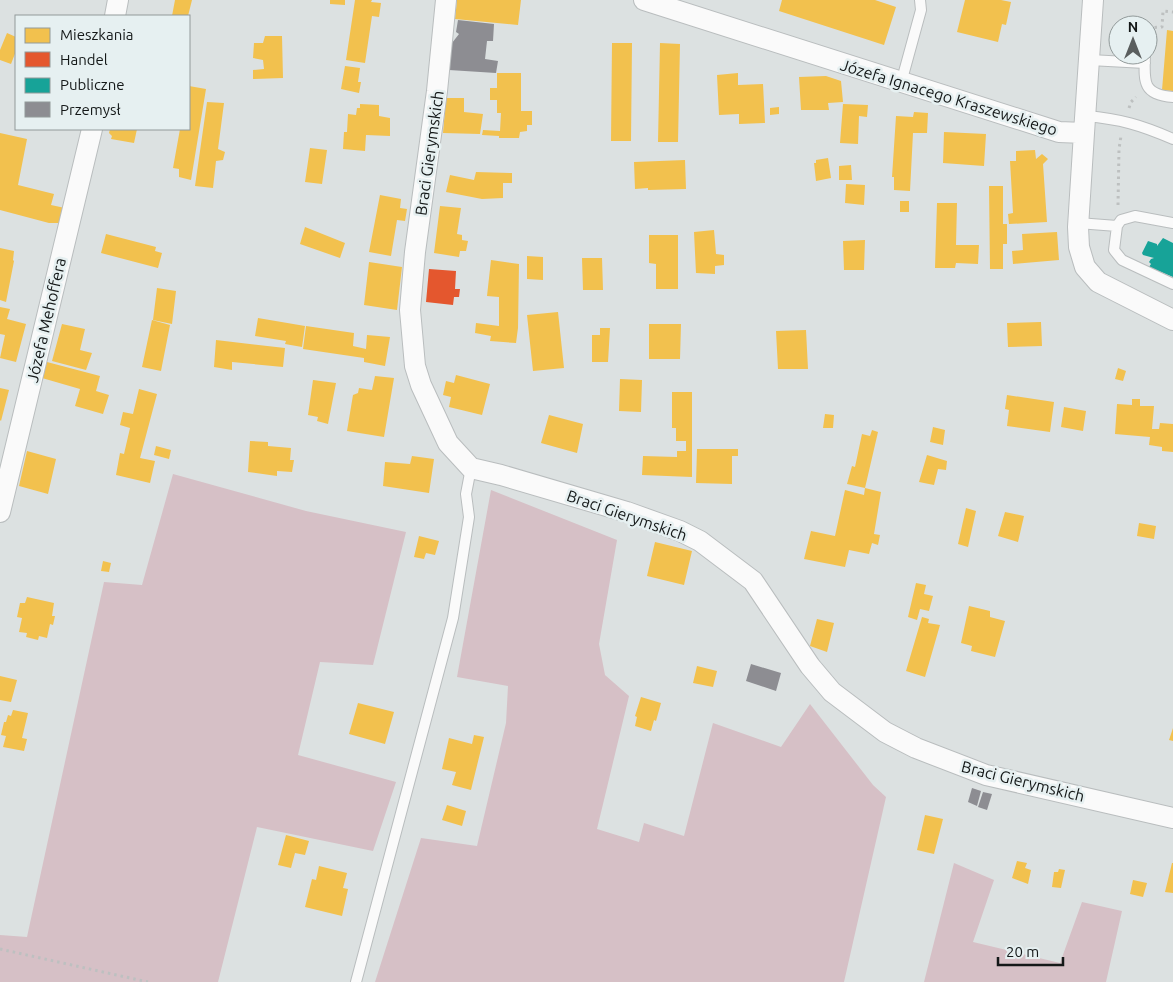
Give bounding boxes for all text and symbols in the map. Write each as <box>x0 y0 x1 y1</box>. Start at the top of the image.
legend <box>15 15 190 130</box>
north arrow <box>1108 15 1158 65</box>
text: N <box>1128 19 1138 35</box>
text: Mieszkania <box>60 26 134 43</box>
text: Handel <box>60 51 108 68</box>
street label: Józefa Ignacego Kraszewskiego <box>838 55 1060 139</box>
text: Publiczne <box>60 76 125 93</box>
street label: Braci Gierymskich <box>411 89 447 217</box>
text: Przemysł <box>60 101 120 118</box>
street label: Józefa Mehoffera <box>23 256 69 384</box>
street label: Braci Gierymskich <box>564 486 690 544</box>
street label: Braci Gierymskich <box>960 757 1086 805</box>
scale bar <box>998 934 1063 966</box>
text: 20 m <box>1006 943 1039 960</box>

